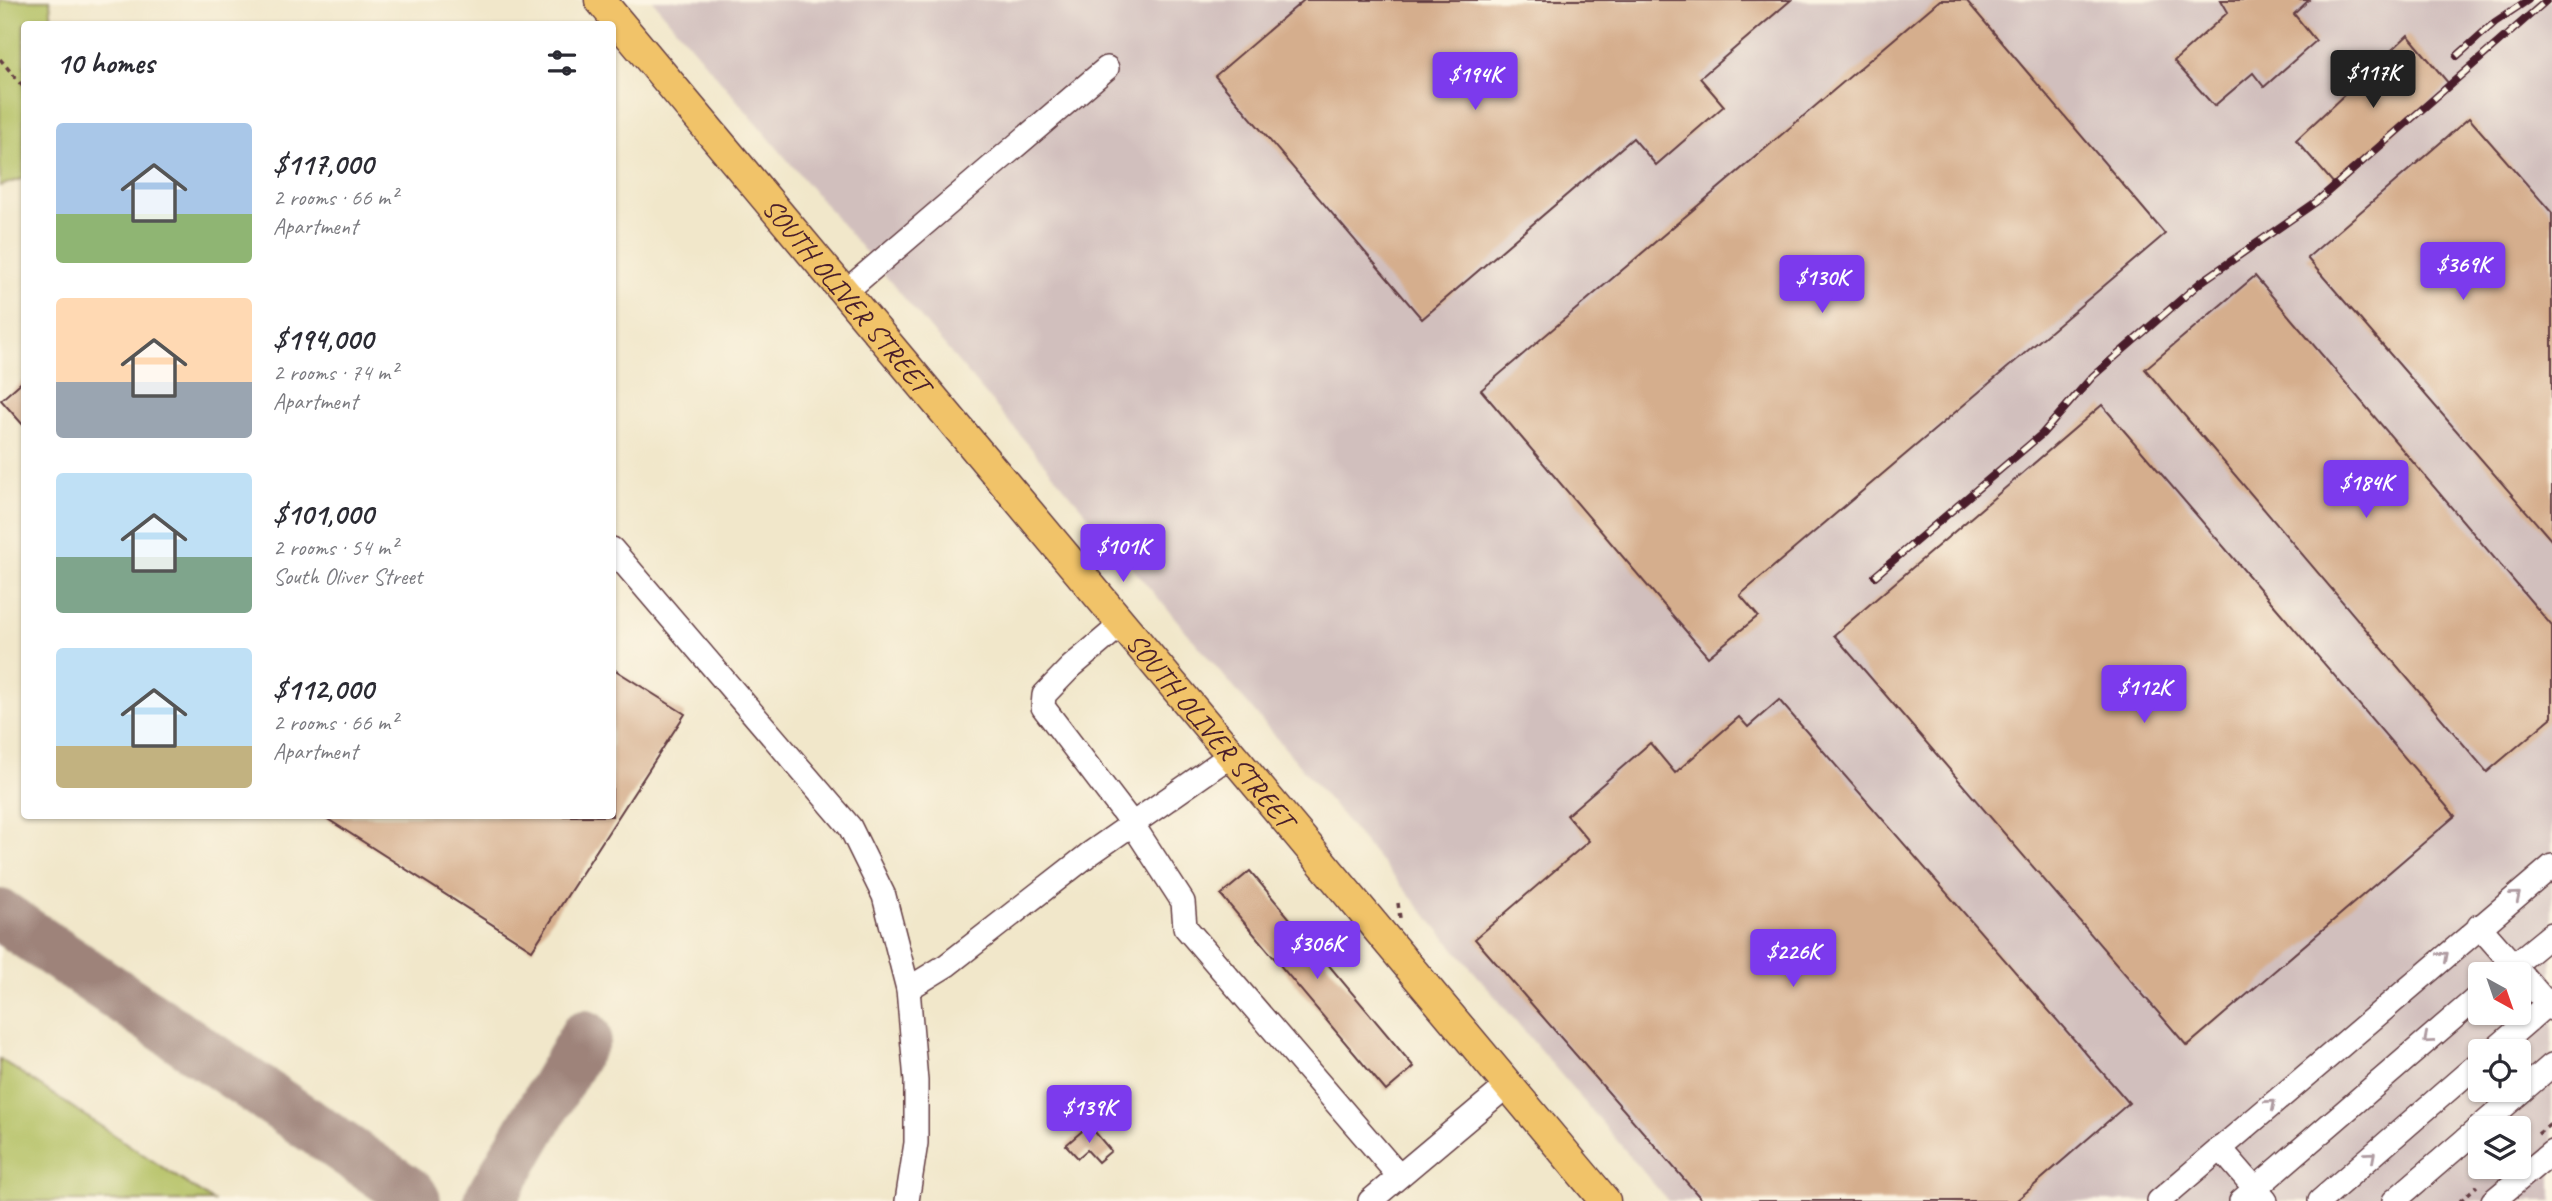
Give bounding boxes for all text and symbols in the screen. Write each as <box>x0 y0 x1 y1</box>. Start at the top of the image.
text: 10 homes <box>56 44 154 82</box>
icon: filters <box>543 44 581 82</box>
pin: $117K <box>2324 50 2422 110</box>
pin: $194K <box>1426 52 1524 112</box>
text: $117K <box>2347 58 2400 87</box>
text: $194K <box>1449 60 1501 89</box>
text: $117,000 <box>273 145 373 183</box>
icon: home <box>112 151 196 235</box>
text: 2 rooms · 66 m² <box>273 183 397 212</box>
street label: SOUTH OLIVER STREET <box>755 191 942 405</box>
text: Apartment <box>273 212 358 241</box>
pin: $369K <box>2414 243 2512 302</box>
text: $369K <box>2436 250 2490 279</box>
pin: $130K <box>1773 256 1871 315</box>
text: $130K <box>1795 263 1849 292</box>
text: $194,000 <box>273 320 373 358</box>
icon: home <box>112 326 196 410</box>
text: 2 rooms · 74 m² <box>273 358 397 387</box>
text: Apartment <box>273 387 358 416</box>
pin: $184K <box>2317 461 2415 520</box>
text: $184K <box>2339 468 2393 497</box>
text: $101,000 <box>273 495 373 533</box>
icon: home <box>112 501 196 585</box>
pin: $101K <box>1074 524 1172 584</box>
text: $101K <box>1096 532 1150 561</box>
text: 2 rooms · 54 m² <box>273 533 397 562</box>
text: South Oliver Street <box>273 562 422 591</box>
street label: SOUTH OLIVER STREET <box>1119 626 1306 840</box>
pin: $112K <box>2095 666 2193 725</box>
text: $112,000 <box>273 670 373 708</box>
text: $112K <box>2117 673 2171 702</box>
icon: home <box>112 676 196 760</box>
text: 2 rooms · 66 m² <box>273 708 397 737</box>
text: Apartment <box>273 737 358 766</box>
one-way arrow <box>2507 892 2520 904</box>
pin: $306K <box>1268 922 1366 981</box>
text: $306K <box>1290 929 1344 958</box>
pin: $226K <box>1744 930 1842 989</box>
text: $226K <box>1766 937 1820 966</box>
one-way arrow <box>2436 952 2449 964</box>
north arrow <box>2468 962 2530 1026</box>
map controls <box>2468 962 2531 1179</box>
one-way arrow <box>2423 1031 2436 1043</box>
button: locate <box>2468 1039 2531 1102</box>
pin: $139K <box>1040 1086 1138 1145</box>
text: $139K <box>1063 1093 1115 1122</box>
one-way arrow <box>2263 1100 2276 1112</box>
button: layers <box>2468 1116 2531 1179</box>
one-way arrow <box>2363 1152 2376 1164</box>

